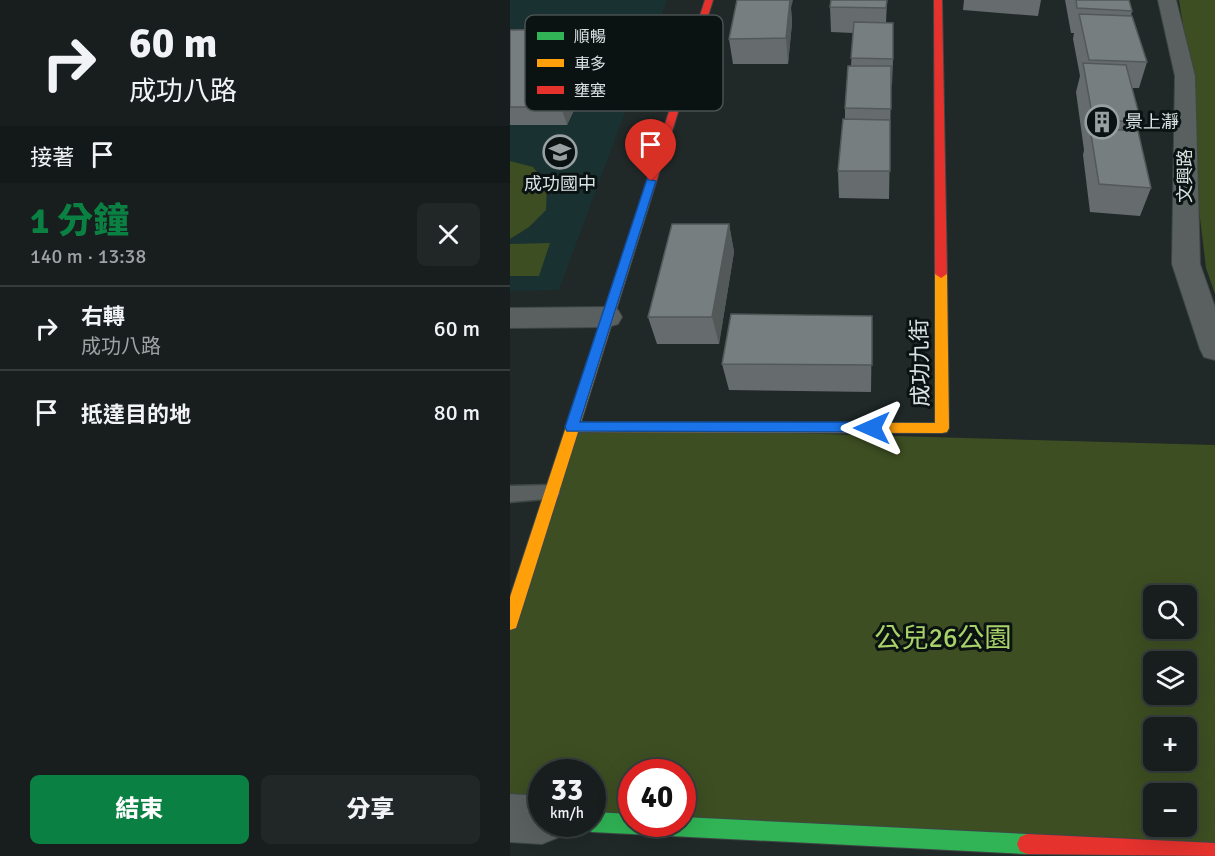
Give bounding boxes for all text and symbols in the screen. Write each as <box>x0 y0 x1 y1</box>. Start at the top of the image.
legend <box>525 15 723 111</box>
text: 60 m <box>129 18 218 69</box>
icon: right <box>30 24 108 102</box>
text: 順暢 <box>574 27 606 47</box>
text: 車多 <box>574 54 606 74</box>
text: 成功八路 <box>129 75 237 108</box>
text: 壅塞 <box>574 81 606 101</box>
building icon: 景上瀞 <box>1084 104 1120 140</box>
place label: 景上瀞 <box>1125 111 1179 133</box>
pin <box>625 119 676 181</box>
icon: arrive <box>634 128 667 161</box>
school or university icon: 成功國中 <box>542 134 578 170</box>
icon: arrive <box>86 138 119 171</box>
text: 接著 <box>30 144 74 171</box>
street label: 文興路 <box>1174 149 1196 203</box>
place label: 成功國中 <box>524 173 596 195</box>
text: 1 分鐘 <box>30 199 129 244</box>
button: close <box>417 203 480 266</box>
text: 140 m · 13:38 <box>30 244 146 269</box>
text: 右轉 <box>81 303 125 330</box>
icon: right <box>30 312 63 345</box>
text: 60 m <box>434 315 480 342</box>
street label: 成功九街 <box>906 319 934 407</box>
text: 成功八路 <box>81 334 161 359</box>
icon: arrive <box>30 396 63 429</box>
position arrow <box>840 396 904 460</box>
text: 80 m <box>434 399 480 426</box>
text: 抵達目的地 <box>81 401 191 428</box>
map controls <box>1143 585 1197 837</box>
button: search <box>1143 585 1197 639</box>
park label: 公兒26公園 <box>874 622 1012 655</box>
button: layers <box>1143 651 1197 705</box>
button: + <box>1143 717 1197 771</box>
speed limit sign: 40 <box>618 759 696 837</box>
text: 33 <box>551 772 583 809</box>
button: 結束 <box>30 775 249 844</box>
button: 分享 <box>261 775 480 844</box>
button: − <box>1143 783 1197 837</box>
text: km/h <box>550 804 584 822</box>

